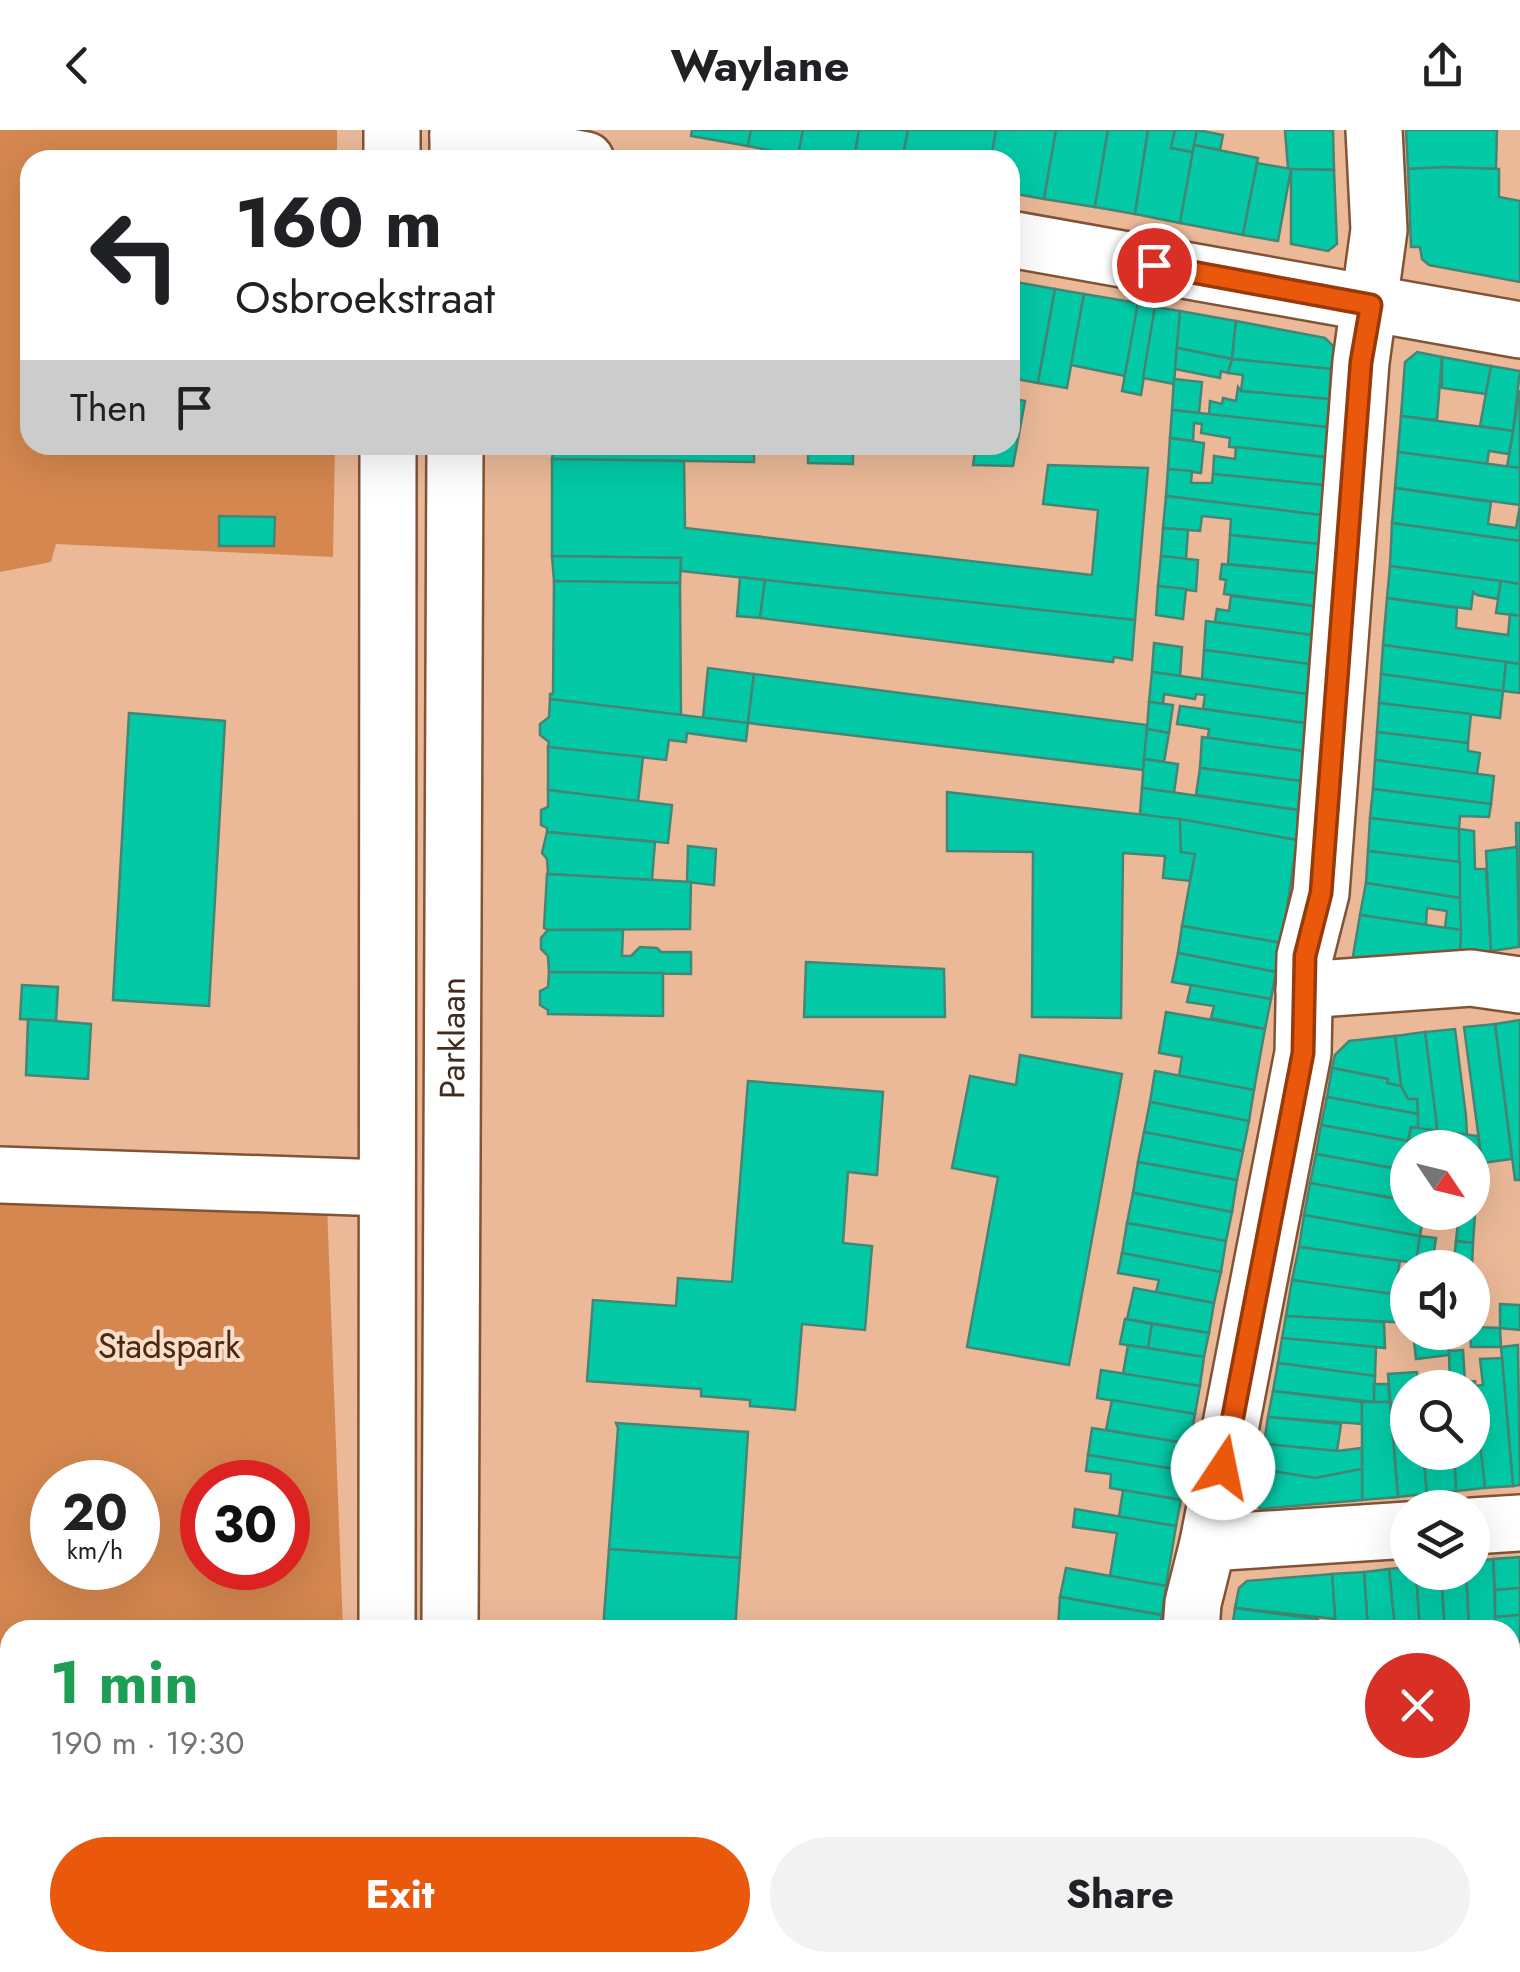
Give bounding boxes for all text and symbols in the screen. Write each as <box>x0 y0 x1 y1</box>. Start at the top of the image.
text: Waylane <box>671 33 849 98</box>
icon: back <box>50 38 105 93</box>
icon: share <box>1415 38 1470 93</box>
text: 160 m <box>235 172 442 273</box>
icon: left <box>70 190 200 320</box>
pin <box>1112 223 1197 308</box>
icon: arrive <box>1127 238 1182 293</box>
text: Osbroekstraat <box>235 265 495 330</box>
text: Then <box>70 380 147 435</box>
icon: arrive <box>167 380 222 435</box>
street label: Parklaan <box>427 977 478 1099</box>
north arrow <box>1390 1130 1490 1230</box>
map controls <box>1390 1130 1490 1590</box>
button: sound <box>1390 1250 1490 1350</box>
park label: Stadspark <box>98 1321 241 1371</box>
button: search <box>1390 1370 1490 1470</box>
position arrow <box>1171 1416 1275 1520</box>
speed limit sign: 30 <box>180 1460 310 1590</box>
text: 20 <box>62 1476 128 1549</box>
button: layers <box>1390 1490 1490 1590</box>
text: km/h <box>67 1532 123 1568</box>
text: 1 min <box>50 1639 199 1726</box>
button: close <box>1365 1653 1470 1758</box>
text: 190 m · 19:30 <box>50 1720 245 1766</box>
button: Exit <box>50 1837 750 1952</box>
button: Share <box>770 1837 1470 1952</box>

